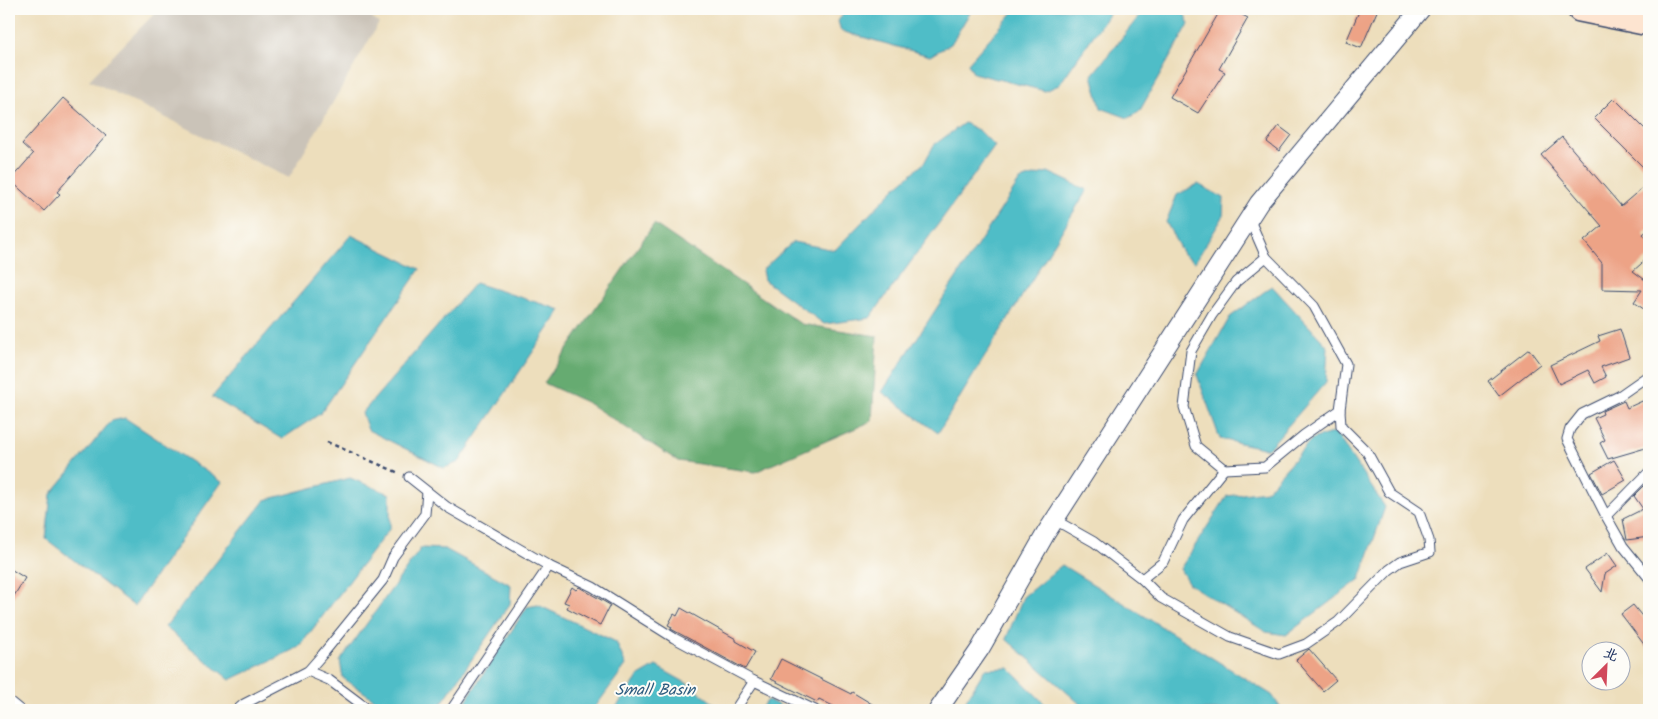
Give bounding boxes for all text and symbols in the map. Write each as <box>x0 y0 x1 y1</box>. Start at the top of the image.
north arrow <box>1580 642 1630 692</box>
text: 北 <box>1600 642 1622 668</box>
water label: Small Basin <box>615 678 696 703</box>

